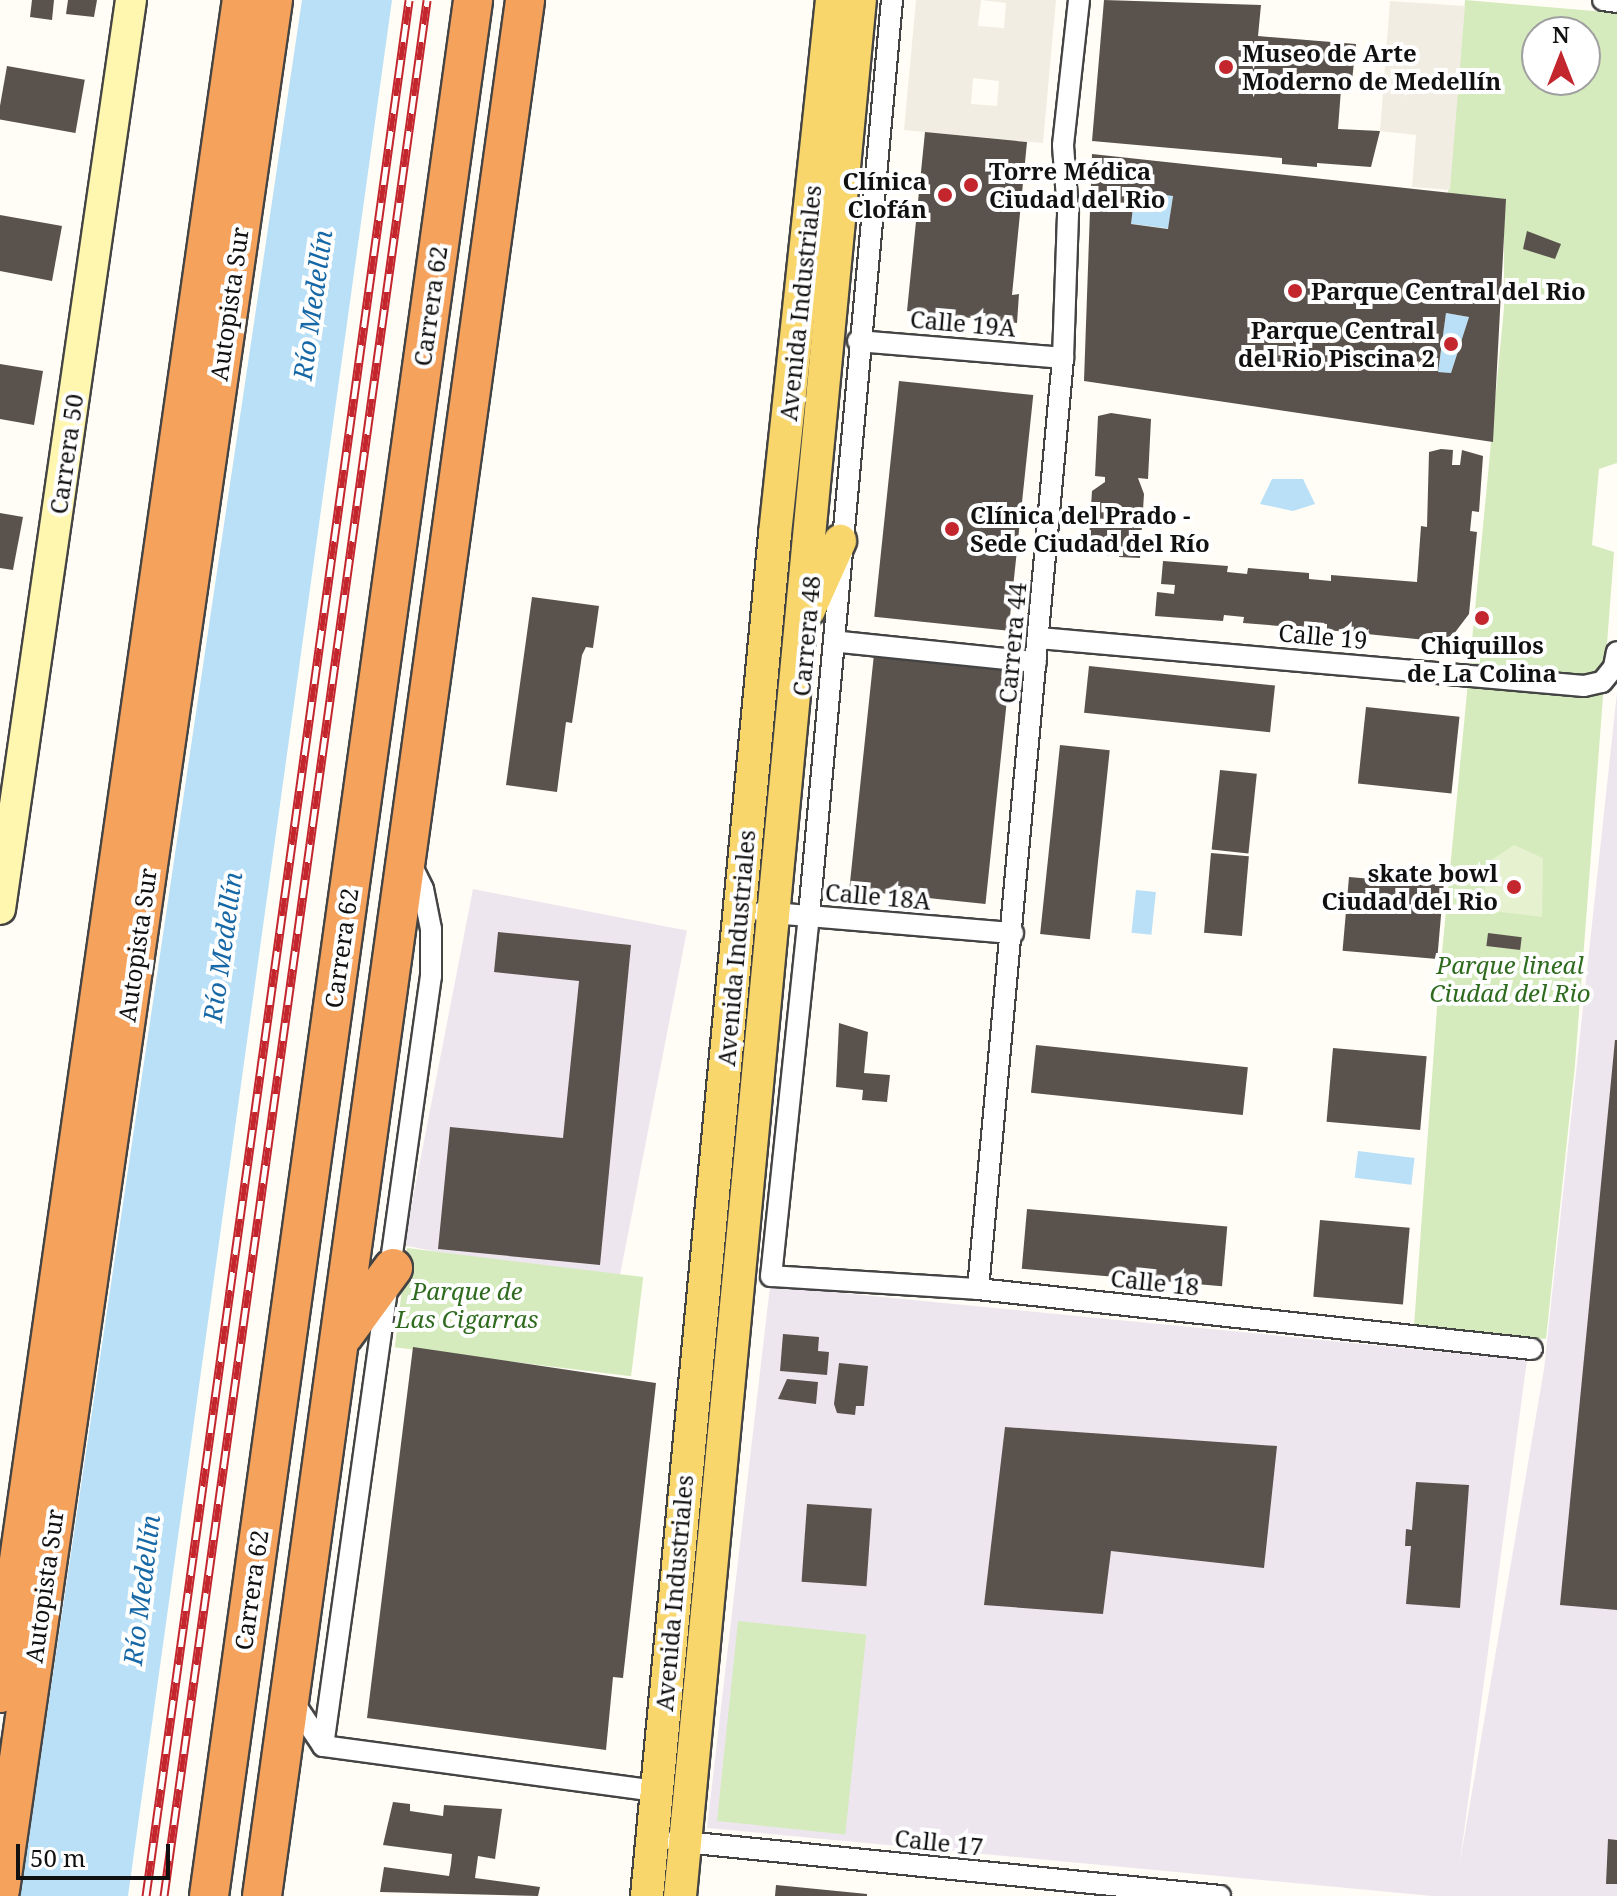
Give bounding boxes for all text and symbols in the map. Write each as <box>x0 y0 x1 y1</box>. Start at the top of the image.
north arrow <box>1521 16 1601 96</box>
text: N <box>1552 19 1570 49</box>
place label: Museo de Arte Moderno de Medellín <box>1242 39 1501 95</box>
marker: Museo de Arte Moderno de Medellín <box>1217 58 1235 76</box>
place label: Torre Médica Ciudad del Rio <box>989 157 1166 213</box>
place label: Clínica Clofán <box>843 167 927 223</box>
marker: Torre Médica Ciudad del Rio <box>960 174 982 196</box>
street label: Avenida Industriales <box>773 184 827 422</box>
marker: Clínica Clofán <box>934 184 956 206</box>
street label: Autopista Sur <box>204 225 254 383</box>
water label: Río Medellín <box>287 228 339 382</box>
street label: Carrera 62 <box>407 244 453 368</box>
place label: Parque Central del Rio <box>1311 277 1586 305</box>
marker: Parque Central del Rio <box>1286 282 1304 300</box>
street label: Calle 19A <box>909 304 1017 342</box>
place label: Parque Central del Rio Piscina 2 <box>1238 316 1435 372</box>
marker: Parque Central del Rio Piscina 2 <box>1442 335 1460 353</box>
street label: Carrera 50 <box>43 392 89 516</box>
place label: Clínica del Prado - Sede Ciudad del Río <box>970 501 1210 557</box>
marker: Clínica del Prado - Sede Ciudad del Río <box>941 518 963 540</box>
street label: Carrera 48 <box>786 574 826 698</box>
street label: Carrera 44 <box>992 581 1032 705</box>
marker: Chiquillos de La Colina <box>1473 609 1491 627</box>
street label: Calle 19 <box>1277 618 1369 654</box>
place label: Chiquillos de La Colina <box>1407 631 1557 687</box>
street label: Avenida Industriales <box>711 829 761 1067</box>
place label: skate bowl Ciudad del Rio <box>1321 859 1498 915</box>
street label: Autopista Sur <box>112 866 162 1024</box>
water label: Río Medellín <box>197 870 249 1024</box>
street label: Calle 18A <box>824 877 932 915</box>
marker: skate bowl Ciudad del Rio <box>1505 878 1523 896</box>
street label: Carrera 62 <box>318 886 364 1010</box>
park label: Parque lineal Ciudad del Rio <box>1430 951 1590 1007</box>
street label: Calle 18 <box>1109 1263 1201 1301</box>
park label: Parque de Las Cigarras <box>396 1277 538 1333</box>
street label: Avenida Industriales <box>649 1474 699 1712</box>
street label: Autopista Sur <box>19 1507 69 1665</box>
water label: Río Medellín <box>117 1513 167 1667</box>
street label: Carrera 62 <box>228 1528 274 1652</box>
street label: Calle 17 <box>893 1823 985 1861</box>
scale bar <box>20 1828 174 1878</box>
text: 50 m <box>30 1841 86 1874</box>

